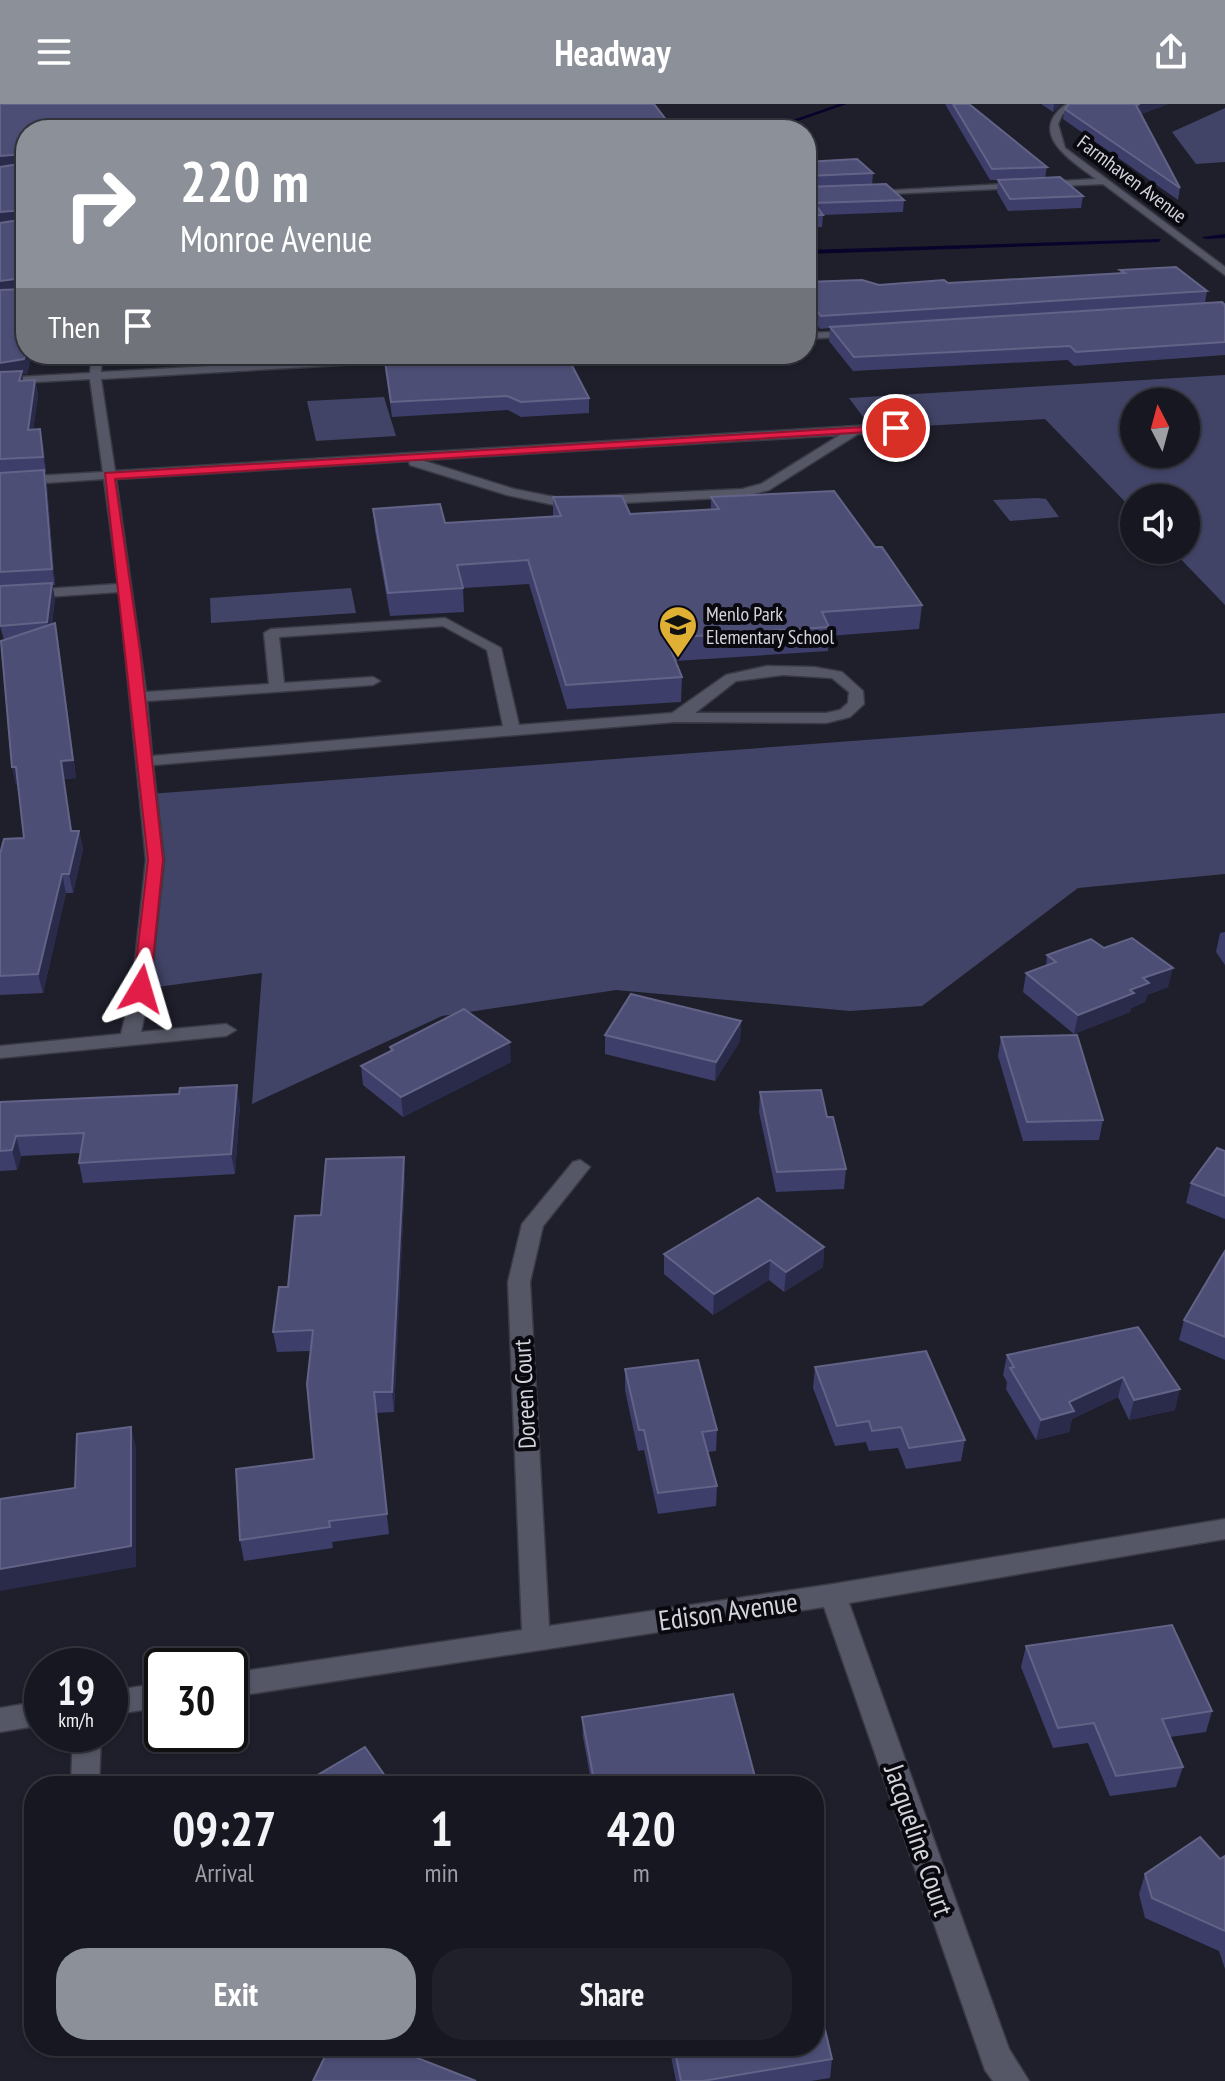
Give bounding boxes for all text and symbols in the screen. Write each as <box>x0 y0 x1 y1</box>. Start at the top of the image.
text: Headway <box>554 29 671 76</box>
icon: menu <box>32 30 76 74</box>
icon: share <box>1149 30 1193 74</box>
street label: Farmhaven Avenue <box>1072 129 1192 229</box>
text: 220 m <box>180 145 309 217</box>
icon: right <box>48 152 152 256</box>
text: Monroe Avenue <box>180 215 372 262</box>
icon: arrive <box>116 304 160 348</box>
text: Then <box>48 307 100 346</box>
north arrow <box>1120 388 1200 468</box>
map controls <box>1120 388 1200 564</box>
pin <box>862 394 930 462</box>
icon: arrive <box>874 406 918 450</box>
button: sound <box>1120 484 1200 564</box>
place label: Menlo Park Elementary School <box>706 601 834 650</box>
school or university icon: Menlo Park Elementary School <box>657 604 699 659</box>
position arrow <box>99 947 183 1031</box>
street label: Doreen Court <box>506 1338 543 1450</box>
street label: Edison Avenue <box>656 1582 800 1639</box>
speed limit sign: 30 <box>144 1648 248 1752</box>
text: 19 <box>57 1664 95 1716</box>
text: km/h <box>58 1707 94 1733</box>
street label: Jacqueline Court <box>876 1758 963 1921</box>
text: 09:27 <box>172 1797 276 1859</box>
text: 1 <box>430 1797 453 1859</box>
text: 420 <box>607 1797 676 1859</box>
text: Arrival <box>195 1856 254 1889</box>
text: min <box>424 1856 458 1889</box>
text: m <box>633 1856 650 1889</box>
button: Exit <box>56 1948 416 2040</box>
button: Share <box>432 1948 792 2040</box>

